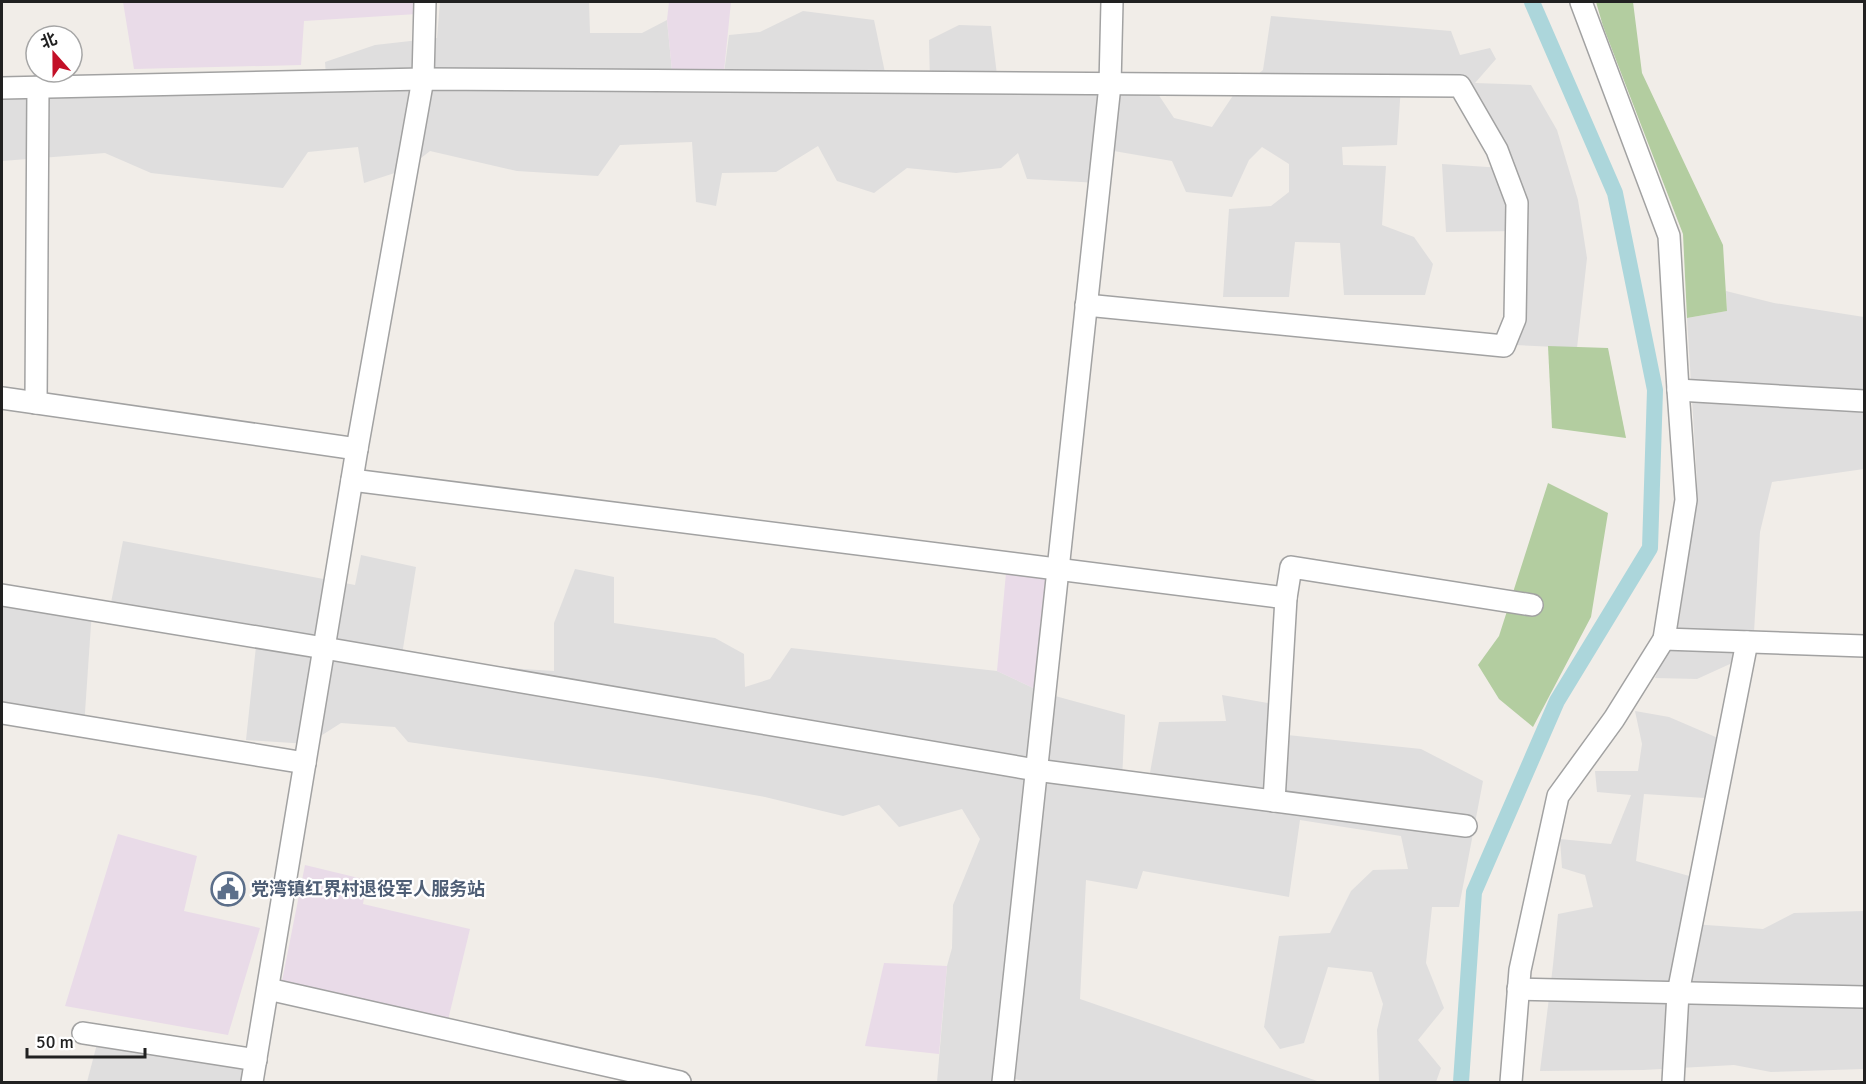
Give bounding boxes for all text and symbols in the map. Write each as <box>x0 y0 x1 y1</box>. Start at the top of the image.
north arrow <box>24 24 84 84</box>
text: 北 <box>38 29 60 53</box>
public building icon: 党湾镇红界村退役军人服务站 <box>210 871 246 907</box>
place label: 党湾镇红界村退役军人服务站 <box>251 878 485 900</box>
scale bar <box>27 1021 146 1059</box>
text: 50 m <box>36 1031 74 1053</box>

